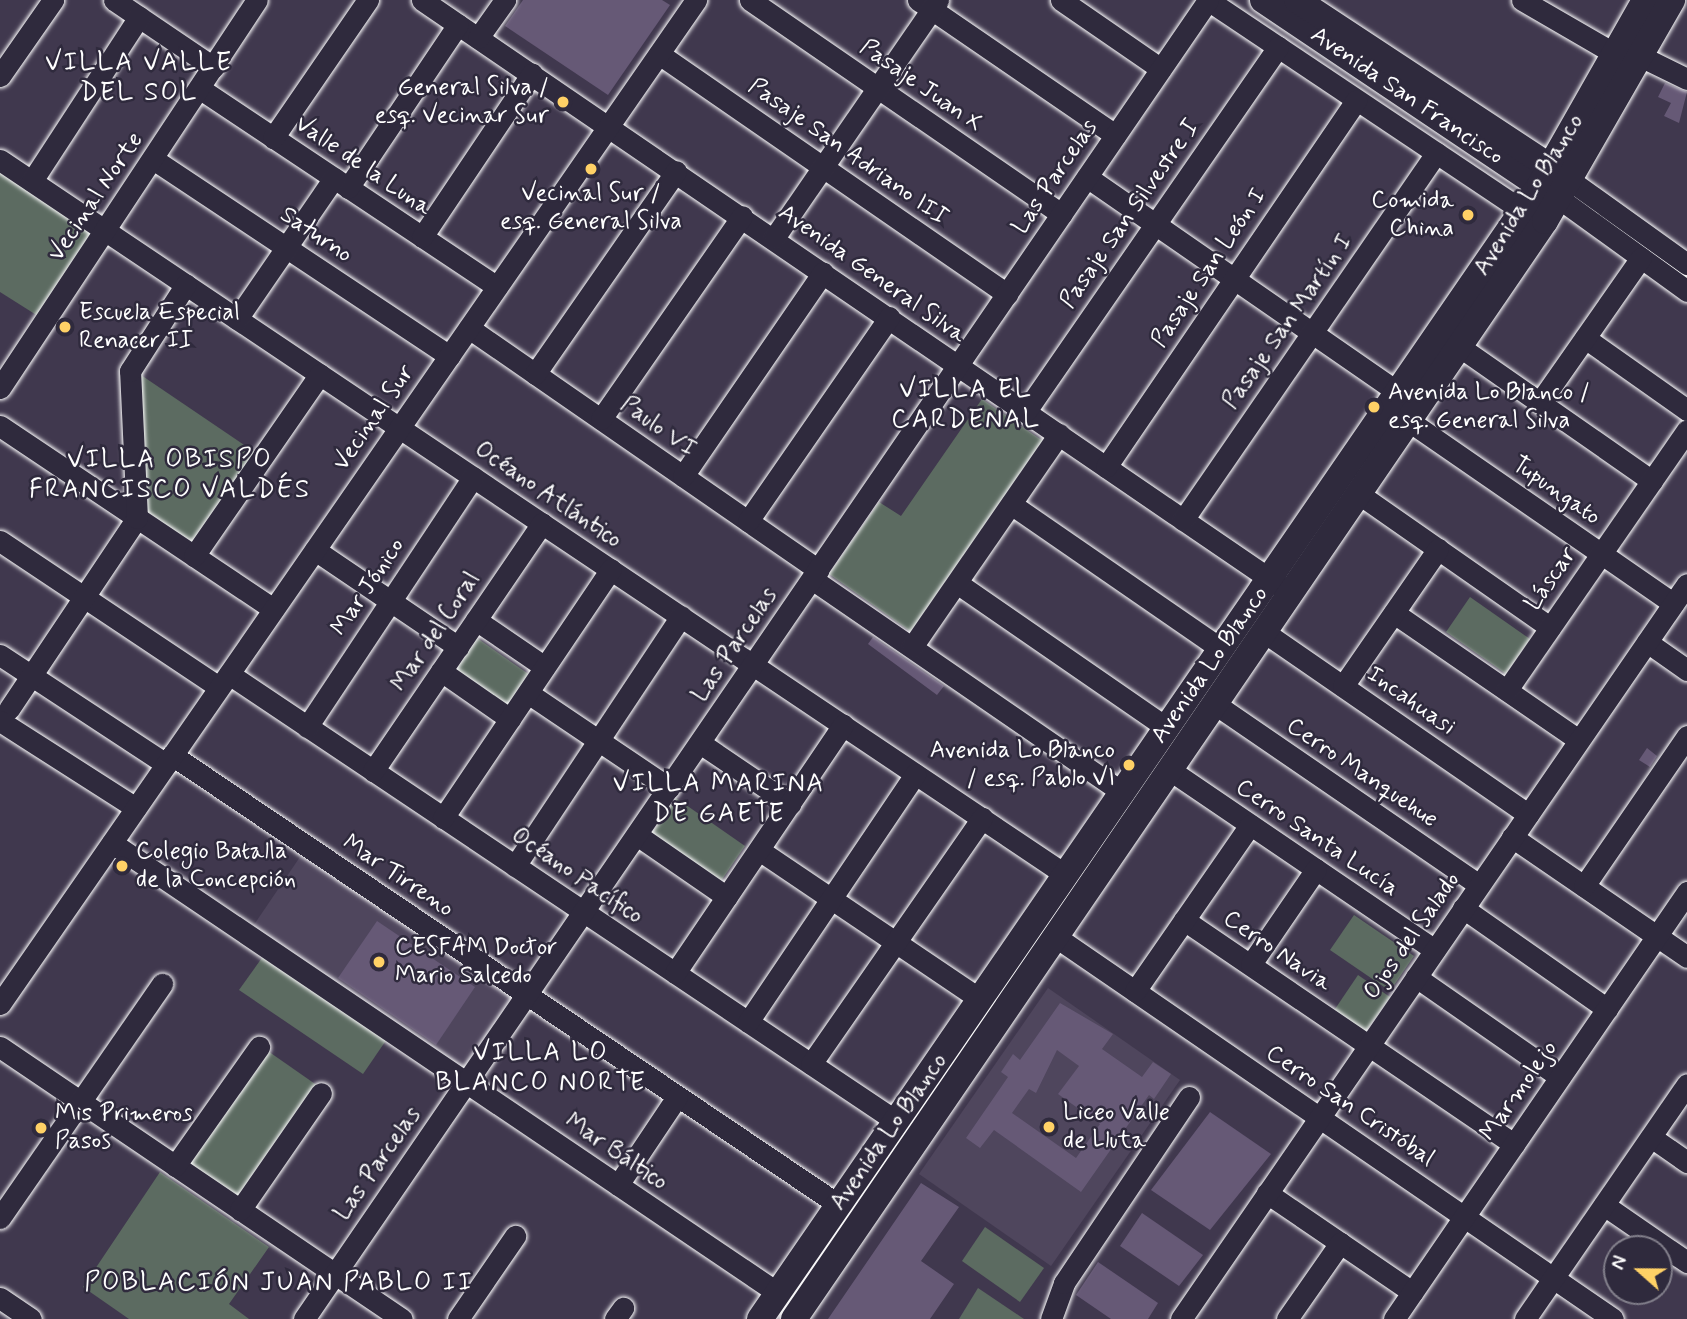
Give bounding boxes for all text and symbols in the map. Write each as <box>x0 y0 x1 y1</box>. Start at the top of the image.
street label: Avenida San Francisco <box>1303 20 1511 172</box>
street label: Pasaje Juan X <box>854 33 988 139</box>
district label: VILLA VALLE DEL SOL <box>48 48 230 110</box>
street label: Pasaje San Adriano III <box>740 70 956 234</box>
place label: General Silva / esq. Vecinar Sur <box>375 74 549 130</box>
marker: General Silva / esq. Vecinar Sur <box>555 94 571 110</box>
street label: Avenida Lo Blanco <box>1467 107 1591 283</box>
street label: Valle de la Luna <box>289 109 437 223</box>
street label: Las Parcelas <box>1006 114 1104 240</box>
street label: Pasaje San Silvestre I <box>1055 115 1205 313</box>
street label: Vecinal Norte <box>43 129 149 265</box>
marker: Vecinal Sur / esq. General Silva <box>583 161 599 177</box>
place label: Vecinal Sur / esq. General Silva <box>499 180 683 236</box>
street label: Pasaje San León I <box>1145 183 1273 353</box>
place label: Comida China <box>1371 187 1454 243</box>
street label: Avenida General Silva <box>773 198 971 350</box>
street label: Saturno <box>274 200 358 270</box>
marker: Comida China <box>1460 207 1476 223</box>
street label: Pasaje San Martín I <box>1216 227 1360 417</box>
place label: Escuela Especial Renacer II <box>79 299 238 355</box>
marker: Escuela Especial Renacer II <box>57 319 73 335</box>
street label: Vecinal Sur <box>327 360 421 476</box>
district label: VILLA EL CARDENAL <box>892 375 1040 436</box>
place label: Avenida Lo Blanco / esq. General Silva <box>1388 379 1594 435</box>
street label: Paulo VI <box>616 391 700 463</box>
marker: Avenida Lo Blanco / esq. General Silva <box>1366 399 1382 415</box>
street label: Océano Atlántico <box>469 435 627 555</box>
district label: VILLA OBISPO FRANCISCO VALDÉS <box>34 445 306 506</box>
street label: Tupungato <box>1506 450 1606 532</box>
street label: Mar Jónico <box>325 532 411 642</box>
street label: Láscar <box>1519 542 1583 616</box>
street label: Mar del Coral <box>385 567 487 697</box>
street label: Avenida Lo Blanco <box>1144 579 1276 751</box>
street label: Las Parcelas <box>686 582 784 708</box>
street label: Incahuasi <box>1361 660 1461 742</box>
street label: Cerro Manquehue <box>1281 712 1443 834</box>
place label: Avenida Lo Blanco / esq. Pablo VI <box>926 737 1115 793</box>
marker: Avenida Lo Blanco / esq. Pablo VI <box>1121 757 1137 773</box>
district label: VILLA MARINA DE GAETE <box>616 769 822 830</box>
street label: Cerro Santa Lucía <box>1231 774 1403 902</box>
street label: Océano Pacífico <box>506 822 648 930</box>
street label: Mar Tirreno <box>340 831 456 921</box>
place label: Colegio Batalla de la Concepción <box>136 838 300 894</box>
marker: Colegio Batalla de la Concepción <box>114 858 130 874</box>
street label: Ojos del Salado <box>1357 866 1467 1006</box>
street label: Cerro Navia <box>1217 904 1337 998</box>
place label: CESFAM Doctor Mario Salcedo <box>395 934 559 990</box>
marker: CESFAM Doctor Mario Salcedo <box>369 952 389 972</box>
street label: Marmolejo <box>1474 1035 1564 1147</box>
district label: VILLA LO BLANCO NORTE <box>435 1038 647 1100</box>
street label: Cerro San Cristóbal <box>1259 1038 1441 1174</box>
street label: Avenida Lo Blanco <box>823 1046 955 1218</box>
place label: Liceo Valle de Lluta <box>1063 1099 1170 1155</box>
place label: Mis Primeros Pasos <box>55 1100 195 1156</box>
street label: Las Parcelas <box>328 1102 428 1226</box>
street label: Mar Báltico <box>559 1107 673 1197</box>
marker: Liceo Valle de Lluta <box>1041 1119 1057 1135</box>
marker: Mis Primeros Pasos <box>33 1120 49 1136</box>
north arrow <box>1603 1235 1673 1305</box>
text: N <box>1606 1253 1634 1273</box>
district label: POBLACIÓN JUAN PABLO II <box>91 1268 467 1300</box>

